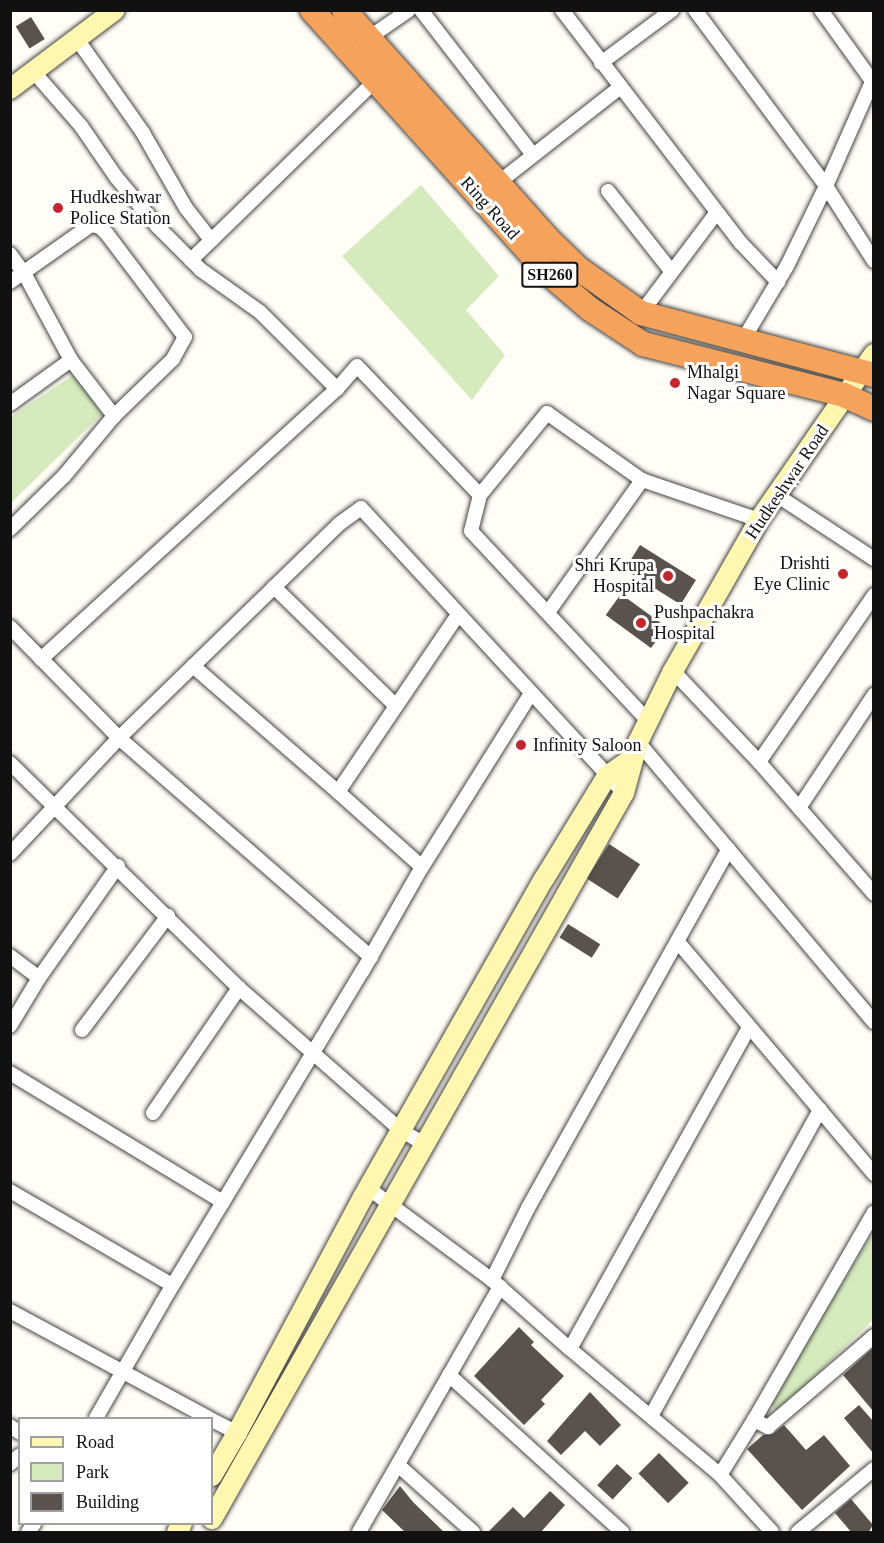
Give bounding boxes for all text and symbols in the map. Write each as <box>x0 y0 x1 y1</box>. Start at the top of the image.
street label: Ring Road <box>456 172 524 244</box>
place label: Hudkeshwar Police Station <box>70 187 170 230</box>
marker: Hudkeshwar Police Station <box>51 201 65 215</box>
road number: SH260 <box>520 262 580 288</box>
place label: Mhalgi Nagar Square <box>687 362 785 404</box>
marker: Mhalgi Nagar Square <box>668 376 682 390</box>
street label: Hudkeshwar Road <box>741 421 833 543</box>
place label: Drishti Eye Clinic <box>754 553 830 596</box>
place label: Shri Krupa Hospital <box>575 555 654 598</box>
marker: Drishti Eye Clinic <box>834 565 852 583</box>
marker: Shri Krupa Hospital <box>659 567 677 585</box>
place label: Pushpachakra Hospital <box>654 602 754 644</box>
marker: Pushpachakra Hospital <box>632 614 650 632</box>
place label: Infinity Saloon <box>533 734 641 756</box>
marker: Infinity Saloon <box>514 738 528 752</box>
legend <box>18 1417 213 1525</box>
text: Road <box>76 1432 114 1452</box>
text: Park <box>76 1462 109 1482</box>
text: Building <box>76 1492 139 1512</box>

